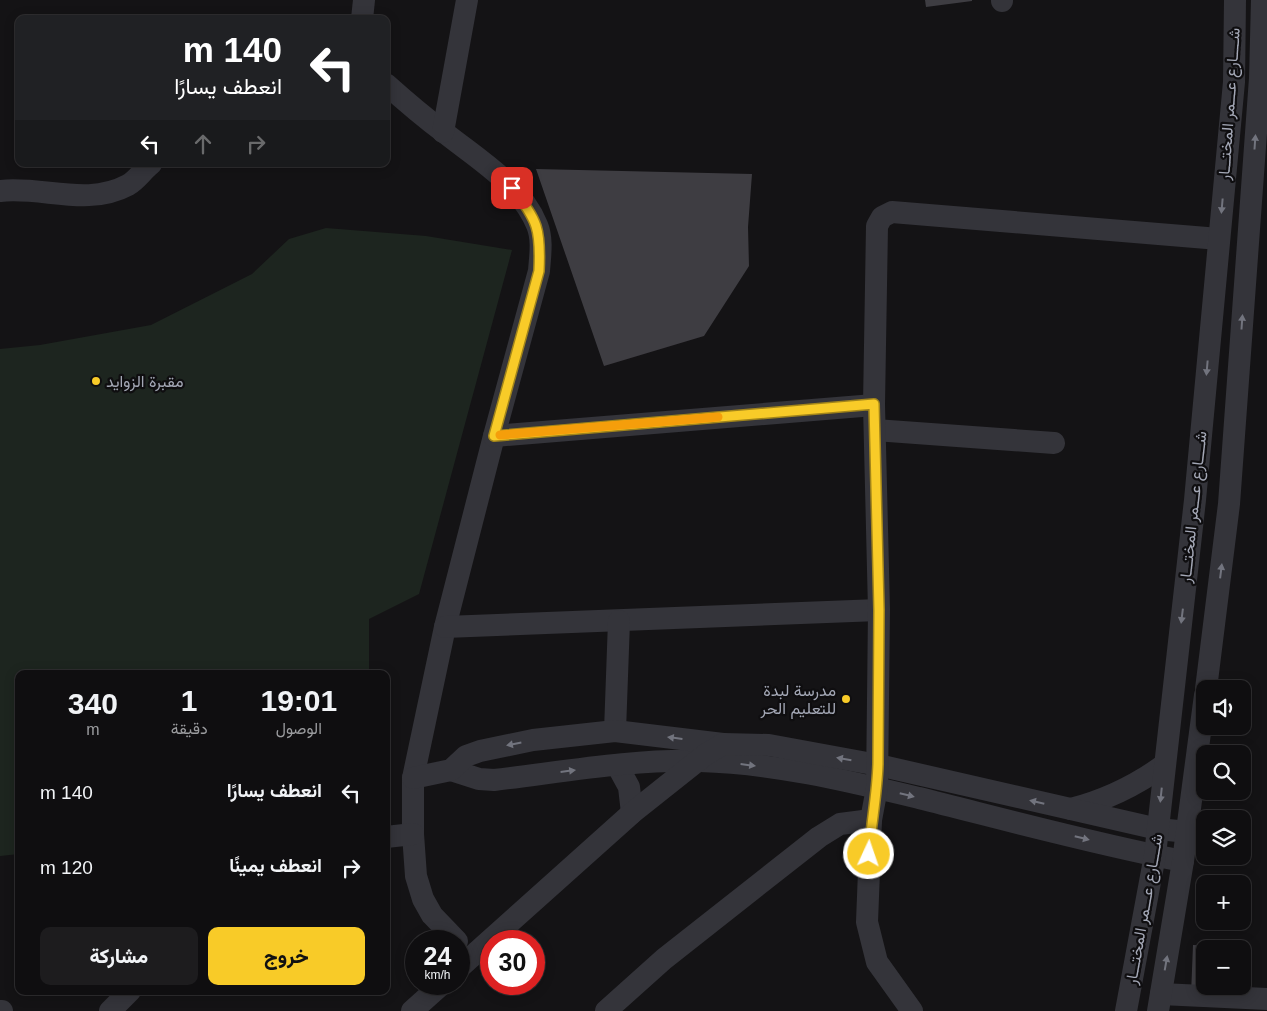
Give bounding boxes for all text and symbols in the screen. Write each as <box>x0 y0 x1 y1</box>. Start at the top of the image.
street label: شــــارع عـــمر المختـــار <box>1215 27 1246 182</box>
text: 140 m <box>183 30 282 69</box>
icon: left <box>300 35 365 100</box>
text: انعطف يسارًا <box>174 74 282 99</box>
icon: left <box>136 130 164 158</box>
icon: ahead <box>189 130 217 158</box>
icon: right <box>242 130 270 158</box>
one-way arrow <box>1252 134 1260 150</box>
pin <box>491 167 533 209</box>
icon: arrive <box>498 174 526 202</box>
one-way arrow <box>1218 198 1226 214</box>
one-way arrow <box>1239 314 1247 330</box>
one-way arrow <box>1203 360 1211 376</box>
place label: مقبرة الزوايد <box>106 373 183 392</box>
marker: مقبرة الزوايد <box>90 375 102 387</box>
street label: شــــارع عـــمر المختـــار <box>1176 430 1212 585</box>
one-way arrow <box>1217 563 1225 579</box>
one-way arrow <box>1178 608 1186 624</box>
map controls <box>1196 680 1251 995</box>
button: sound <box>1196 680 1251 735</box>
place label: مدرسة لبدة للتعليم الحر <box>760 682 836 719</box>
text: 1 <box>181 684 198 717</box>
text: 19:01 <box>260 684 337 717</box>
text: 340 <box>68 687 118 720</box>
marker: مدرسة لبدة للتعليم الحر <box>840 693 852 705</box>
text: دقيقة <box>171 720 208 737</box>
text: الوصول <box>276 720 322 737</box>
text: m <box>86 721 100 738</box>
one-way arrow <box>667 734 683 742</box>
one-way arrow <box>505 740 521 748</box>
button: search <box>1196 745 1251 800</box>
one-way arrow <box>836 754 852 762</box>
one-way arrow <box>740 761 756 769</box>
one-way arrow <box>560 767 576 775</box>
icon: left <box>337 779 365 807</box>
text: انعطف يسارًا <box>227 780 322 801</box>
text: 140 m <box>40 782 93 803</box>
one-way arrow <box>1157 787 1165 803</box>
one-way arrow <box>900 791 915 799</box>
one-way arrow <box>1030 798 1045 806</box>
button: layers <box>1196 810 1251 865</box>
position arrow <box>842 827 894 879</box>
street label: شــــارع عـــمر المختـــار <box>1122 832 1169 987</box>
one-way arrow <box>1075 834 1090 842</box>
icon: right <box>337 854 365 882</box>
text: انعطف يمينًا <box>229 855 322 876</box>
text: 120 m <box>40 857 93 878</box>
button: + <box>1196 875 1251 930</box>
button: مشاركة <box>40 927 198 985</box>
button: خروج <box>208 927 365 985</box>
speed limit sign: 30 <box>480 930 545 995</box>
button: − <box>1196 940 1251 995</box>
text: 24 <box>424 942 451 970</box>
one-way arrow <box>1162 955 1170 971</box>
text: km/h <box>424 968 451 982</box>

